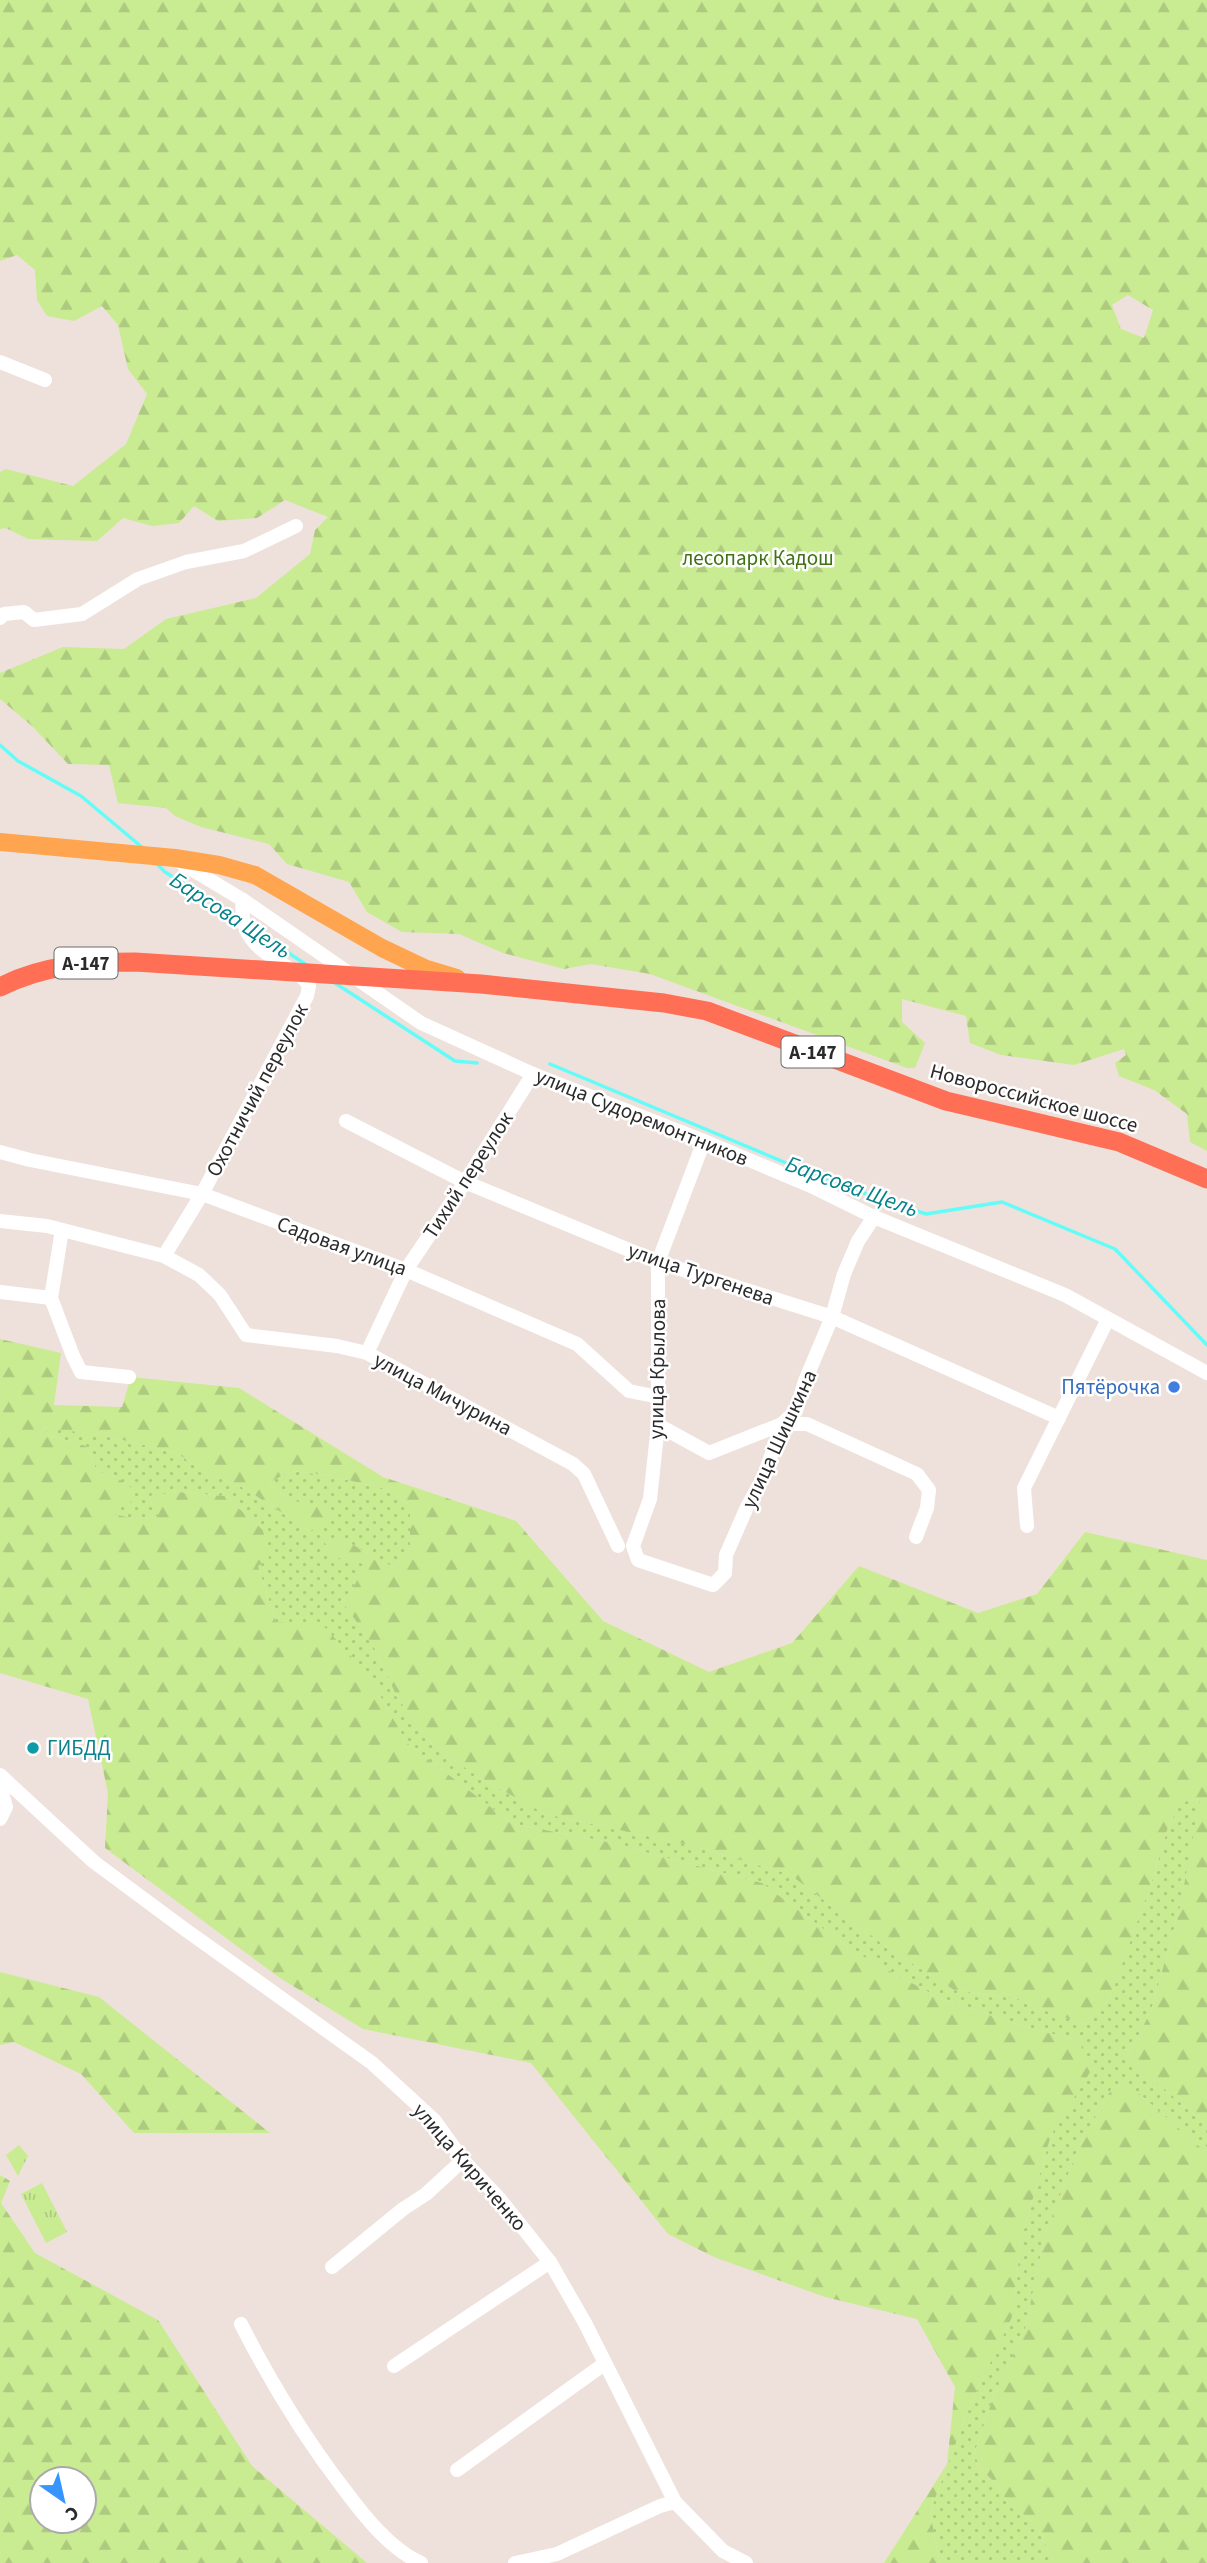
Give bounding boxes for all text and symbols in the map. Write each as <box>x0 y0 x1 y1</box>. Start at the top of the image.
park label: лесопарк Кадош <box>682 543 834 573</box>
water label: Барсова Щель <box>163 864 298 967</box>
road number: А-147 <box>55 948 118 979</box>
street label: Охотничий переулок <box>199 997 316 1182</box>
road number: А-147 <box>782 1036 844 1068</box>
street label: Новороссийское шоссе <box>927 1056 1141 1140</box>
street label: улица Судоремонтников <box>531 1061 753 1173</box>
street label: Тихий переулок <box>416 1105 521 1244</box>
water label: Барсова Щель <box>781 1147 923 1226</box>
street label: Садовая улица <box>273 1209 411 1283</box>
street label: улица Тургенева <box>624 1235 778 1313</box>
street label: улица Крылова <box>641 1298 673 1440</box>
street label: улица Мичурина <box>368 1345 518 1443</box>
street label: улица Шишкина <box>734 1365 824 1513</box>
place label: Пятёрочка <box>1061 1372 1160 1402</box>
marker: Пятёрочка <box>1166 1379 1182 1395</box>
place label: ГИБДД <box>47 1733 111 1763</box>
marker: ГИБДД <box>25 1740 41 1756</box>
street label: улица Кириченко <box>406 2096 534 2238</box>
north arrow <box>28 2465 98 2535</box>
text: С <box>60 2499 84 2527</box>

